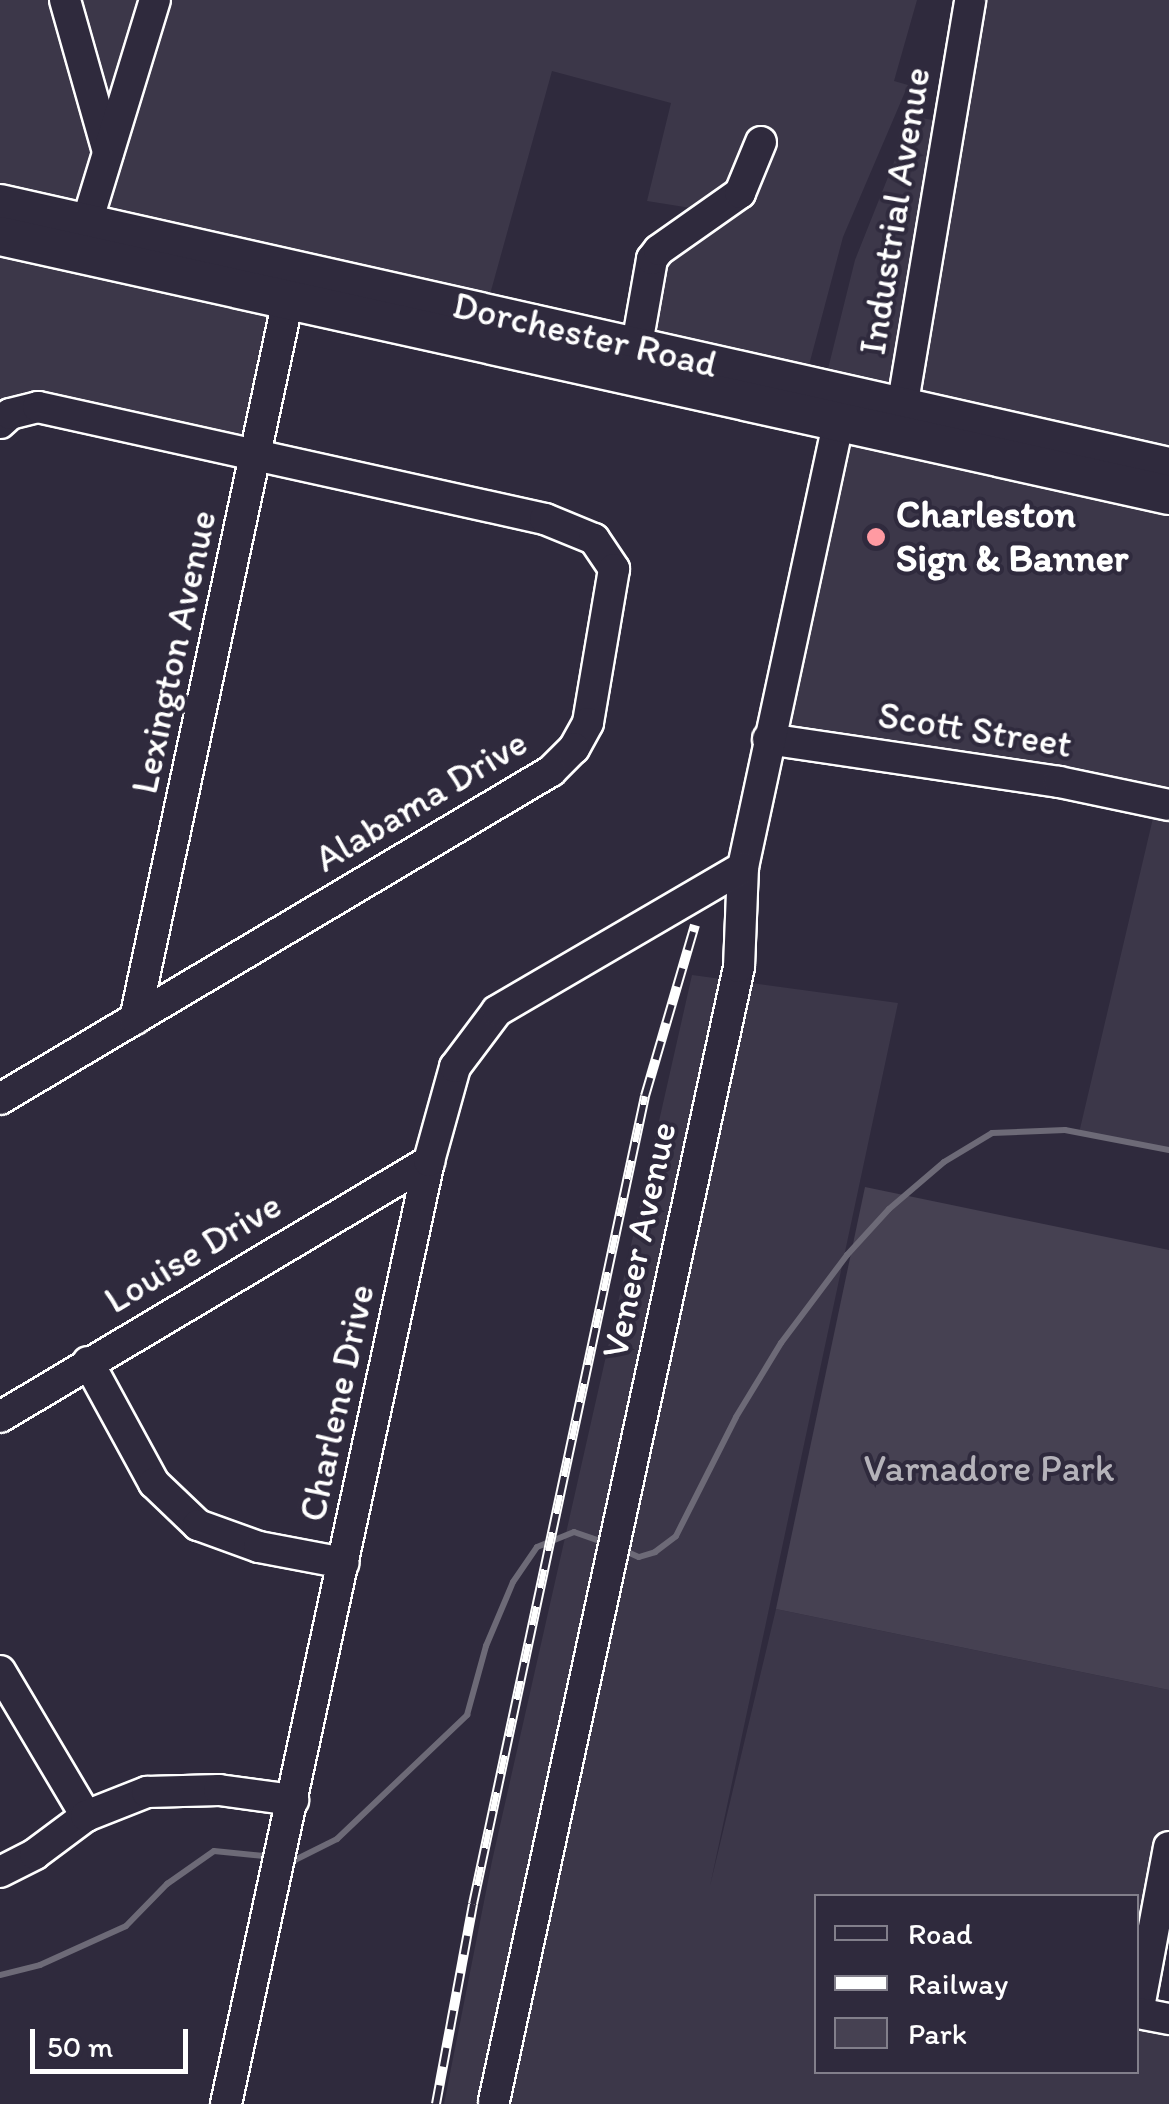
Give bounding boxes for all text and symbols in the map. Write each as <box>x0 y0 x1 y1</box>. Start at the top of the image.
street label: Industrial Avenue <box>850 64 940 358</box>
street label: Dorchester Road <box>448 282 722 388</box>
place label: Charleston Sign & Banner <box>896 492 1128 582</box>
street label: Lexington Avenue <box>122 507 226 797</box>
marker: Charleston Sign & Banner <box>865 526 887 548</box>
street label: Scott Street <box>875 692 1075 768</box>
street label: Alabama Drive <box>307 720 535 882</box>
street label: Veneer Avenue <box>592 1119 686 1361</box>
street label: Louise Drive <box>96 1182 290 1324</box>
street label: Charlene Drive <box>290 1280 384 1526</box>
park label: Varnadore Park <box>863 1446 1115 1492</box>
legend <box>814 1894 1139 2074</box>
text: Road <box>908 1915 973 1952</box>
text: Railway <box>908 1965 1008 2002</box>
scale bar <box>35 2009 192 2071</box>
text: Park <box>908 2015 967 2052</box>
text: 50 m <box>47 2028 113 2065</box>

